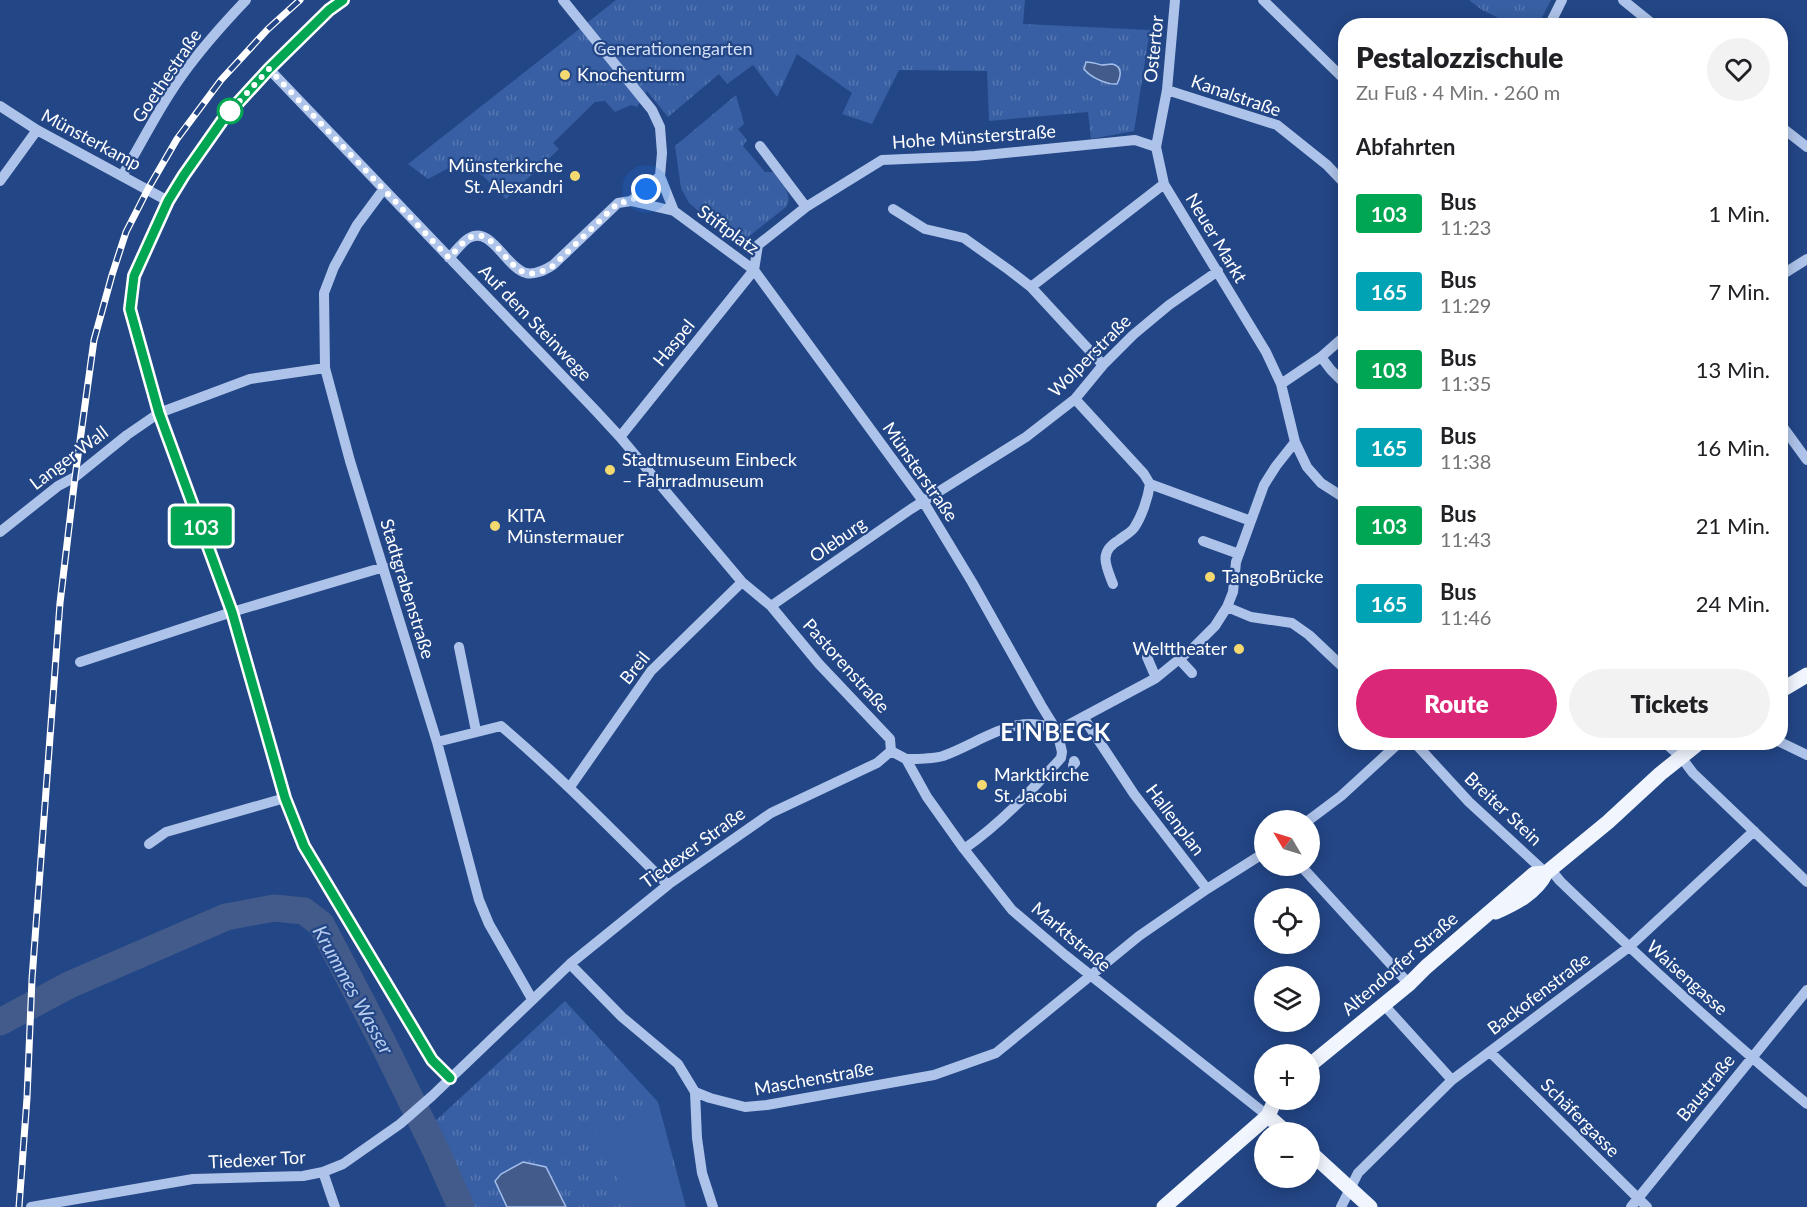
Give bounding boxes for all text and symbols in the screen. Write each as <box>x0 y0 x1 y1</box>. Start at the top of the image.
street label: Ostertor <box>1139 14 1168 84</box>
street label: Goethestraße <box>127 24 206 126</box>
park label: Generationengarten <box>593 37 753 59</box>
button: heart <box>1707 38 1770 101</box>
text: Pestalozzischule <box>1356 40 1563 74</box>
place label: Knochenturm <box>577 63 685 85</box>
marker: Knochenturm <box>558 68 572 82</box>
street label: Kanalstraße <box>1188 69 1284 121</box>
text: Zu Fuß · 4 Min. · 260 m <box>1356 80 1560 104</box>
unlabelled marker <box>217 98 243 124</box>
street label: Münsterkamp <box>38 104 145 175</box>
street label: Hohe Münsterstraße <box>891 119 1057 153</box>
text: Abfahrten <box>1356 133 1455 160</box>
place label: Münsterkirche St. Alexandri <box>448 154 563 197</box>
marker: Münsterkirche St. Alexandri <box>568 169 582 183</box>
your location <box>631 174 661 204</box>
text: Bus <box>1440 188 1476 215</box>
street label: Neuer Markt <box>1181 189 1253 287</box>
street label: Stiftplatz <box>694 200 764 259</box>
text: 1 Min. <box>1709 200 1770 227</box>
text: 103 <box>1371 201 1407 226</box>
text: 11:23 <box>1440 215 1491 239</box>
street label: Auf dem Steinwege <box>475 259 597 385</box>
text: Bus <box>1440 266 1476 293</box>
text: 7 Min. <box>1709 278 1770 305</box>
text: 165 <box>1371 279 1407 304</box>
text: 11:29 <box>1440 293 1491 317</box>
street label: Wolperstraße <box>1043 309 1135 401</box>
street label: Haspel <box>648 314 699 370</box>
text: Bus <box>1440 344 1476 371</box>
text: 13 Min. <box>1696 356 1770 383</box>
text: 103 <box>1371 357 1407 382</box>
text: 11:35 <box>1440 371 1491 395</box>
street label: Münsterstraße <box>878 417 963 525</box>
street label: Langer Wall <box>25 421 112 494</box>
text: Bus <box>1440 422 1476 449</box>
text: 16 Min. <box>1696 434 1770 461</box>
text: 165 <box>1371 435 1407 460</box>
place label: Stadtmuseum Einbeck – Fahrradmuseum <box>622 448 798 491</box>
text: 11:38 <box>1440 449 1491 473</box>
marker: Stadtmuseum Einbeck – Fahrradmuseum <box>603 463 617 477</box>
text: Bus <box>1440 500 1476 527</box>
place label: KITA Münstermauer <box>507 504 624 547</box>
line badge: 103 <box>166 506 236 546</box>
street label: Oleburg <box>805 512 870 566</box>
text: 21 Min. <box>1696 512 1770 539</box>
text: 103 <box>1371 513 1407 538</box>
text: 103 <box>183 514 219 539</box>
street label: Stadtgrabenstraße <box>376 516 440 661</box>
marker: KITA Münstermauer <box>488 519 502 533</box>
text: 11:43 <box>1440 527 1491 551</box>
place label: TangoBrücke <box>1222 565 1323 587</box>
marker: TangoBrücke <box>1203 570 1217 584</box>
text: Bus <box>1440 578 1476 605</box>
text: 24 Min. <box>1696 590 1770 617</box>
text: 165 <box>1371 591 1407 616</box>
text: 11:46 <box>1440 605 1491 629</box>
street label: Pastorenstraße <box>799 614 895 717</box>
place label: Welttheater <box>1132 637 1227 659</box>
marker: Welttheater <box>1232 642 1246 656</box>
street label: Breil <box>614 647 654 688</box>
button: Route <box>1356 669 1557 738</box>
button: Tickets <box>1569 669 1770 738</box>
district label: EINBECK <box>1000 717 1112 746</box>
place label: Marktkirche St. Jacobi <box>994 763 1089 806</box>
street label: Breiter Stein <box>1460 767 1547 850</box>
marker: Marktkirche St. Jacobi <box>975 778 989 792</box>
street label: Hallenplan <box>1142 779 1210 859</box>
street label: Tiedexer Straße <box>636 802 749 892</box>
north arrow <box>1254 810 1320 876</box>
map controls <box>1254 810 1320 1188</box>
button: locate <box>1254 888 1320 954</box>
street label: Marktstraße <box>1027 897 1116 976</box>
street label: Altendorfer Straße <box>1337 907 1462 1020</box>
water label: Krummes Wasser <box>309 921 400 1059</box>
street label: Waisengasse <box>1643 935 1733 1019</box>
street label: Backofenstraße <box>1483 947 1594 1039</box>
button: layers <box>1254 966 1320 1032</box>
button: + <box>1254 1044 1320 1110</box>
street label: Baustraße <box>1671 1049 1739 1125</box>
street label: Maschenstraße <box>752 1057 875 1099</box>
street label: Schäfergasse <box>1537 1073 1625 1161</box>
button: − <box>1254 1122 1320 1188</box>
street label: Tiedexer Tor <box>208 1145 307 1173</box>

